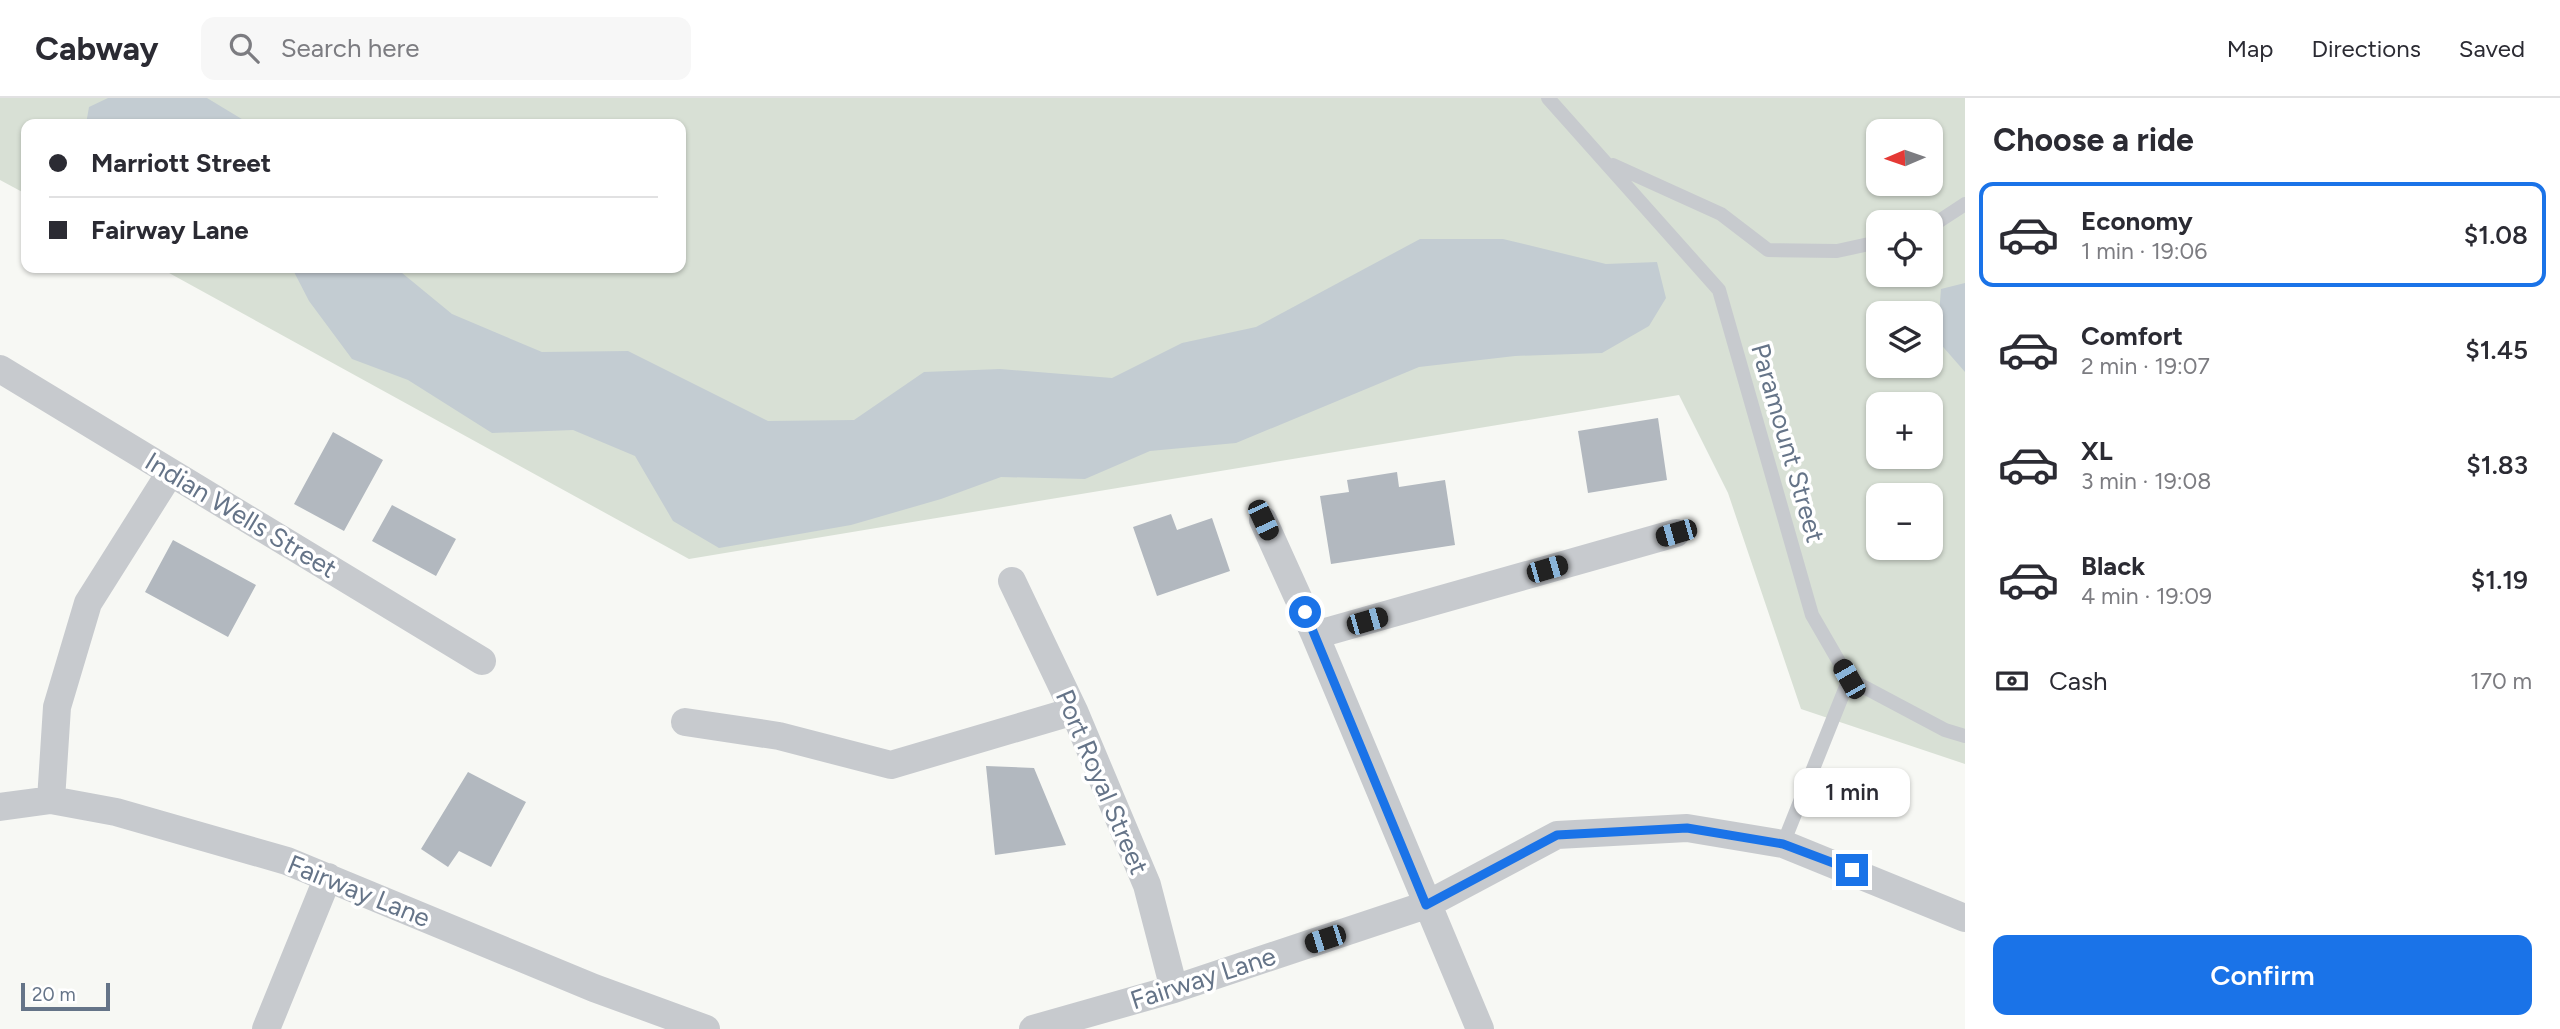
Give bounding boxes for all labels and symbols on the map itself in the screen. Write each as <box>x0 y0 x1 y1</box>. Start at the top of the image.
north arrow <box>1866 119 1942 196</box>
street label: Paramount Street <box>1744 340 1832 546</box>
street label: Indian Wells Street <box>139 445 343 585</box>
car <box>1245 497 1282 543</box>
car <box>1653 517 1700 549</box>
car <box>1524 553 1571 585</box>
route start <box>1289 596 1321 628</box>
car <box>1344 605 1391 637</box>
car <box>1830 656 1869 702</box>
street label: Port Royal Street <box>1049 685 1155 879</box>
callout: 1 min <box>1794 768 1910 818</box>
street label: Fairway Lane <box>283 848 435 934</box>
route end <box>1836 854 1868 886</box>
car <box>1302 923 1349 955</box>
street label: Fairway Lane <box>1126 939 1280 1017</box>
scale bar <box>21 980 110 1012</box>

